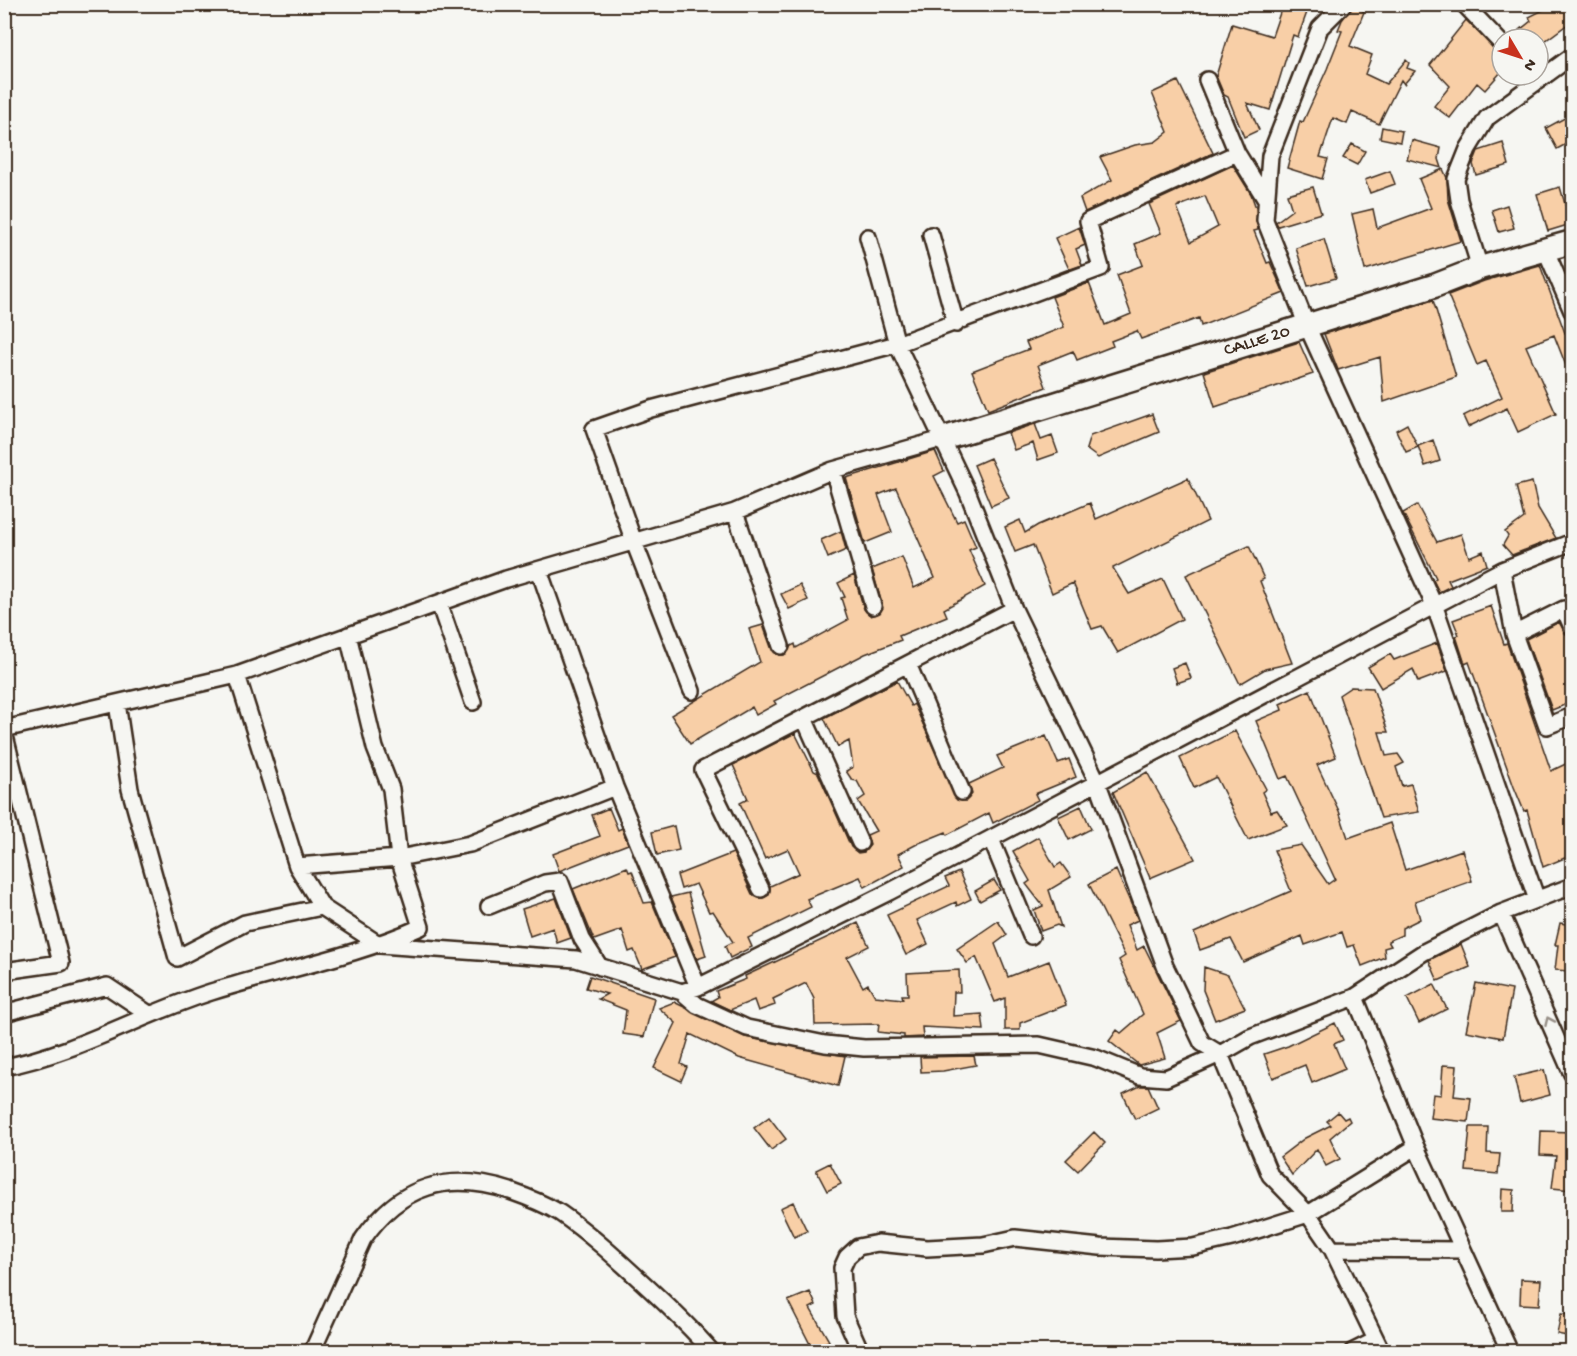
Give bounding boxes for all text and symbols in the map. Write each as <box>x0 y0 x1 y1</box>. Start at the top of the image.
north arrow <box>1490 27 1550 87</box>
text: N <box>1518 54 1540 75</box>
street label: CALLE 20 <box>1221 321 1293 361</box>
one-way arrow <box>1544 1016 1556 1027</box>

